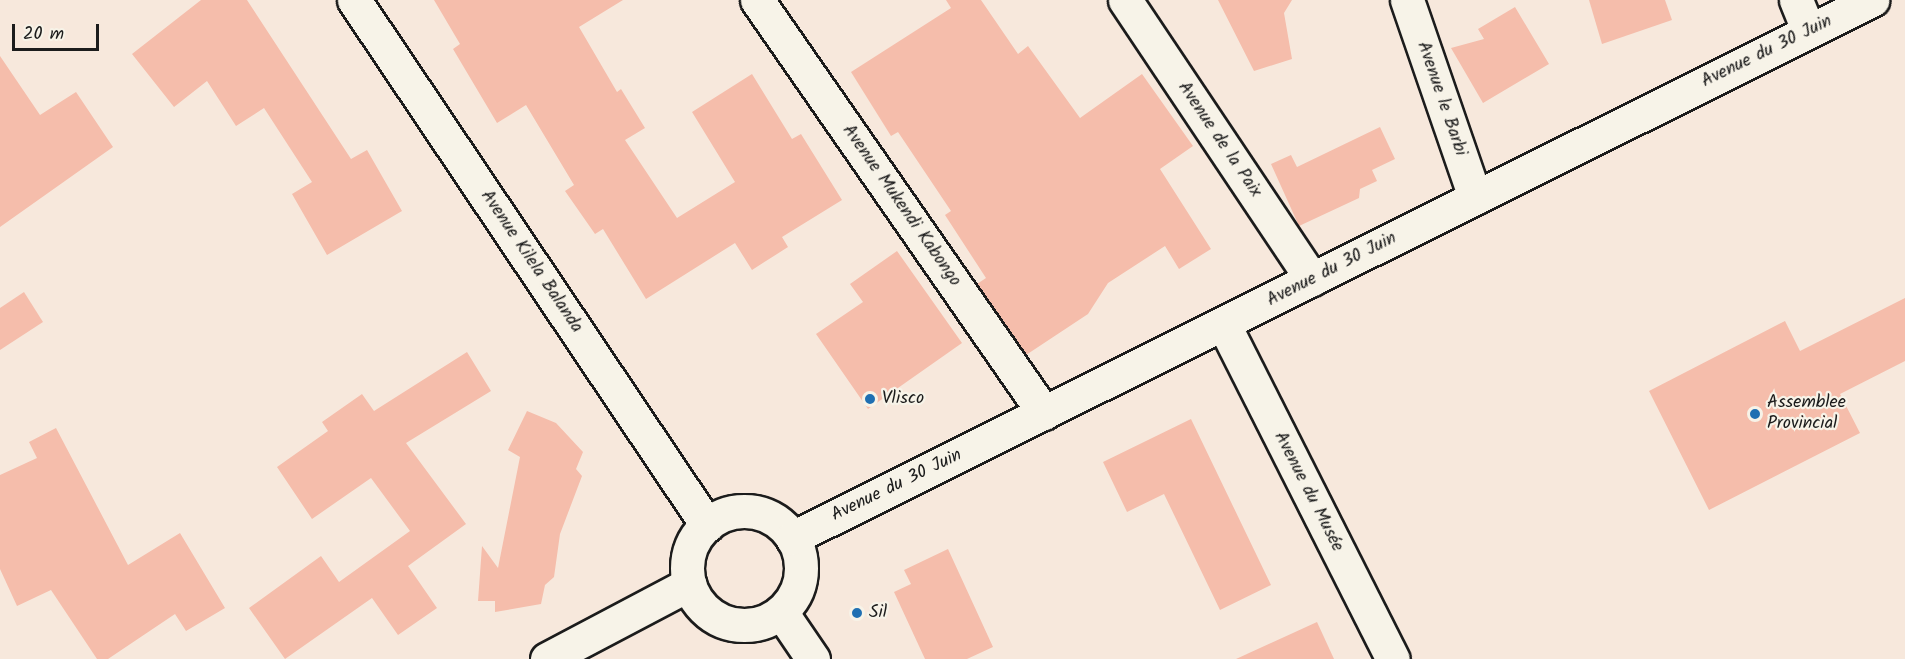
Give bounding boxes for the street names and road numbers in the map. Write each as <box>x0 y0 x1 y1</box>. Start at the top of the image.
street label: Avenue du 30 Juin <box>1698 11 1836 93</box>
street label: Avenue le Barbi <box>1411 39 1471 159</box>
street label: Avenue de la Paix <box>1172 78 1266 202</box>
street label: Avenue Mukendi Kabongo <box>837 121 965 291</box>
street label: Avenue Kilela Balanda <box>475 187 587 337</box>
street label: Avenue du 30 Juin <box>1264 228 1400 312</box>
street label: Avenue du Musée <box>1269 428 1347 556</box>
street label: Avenue du 30 Juin <box>828 445 966 527</box>

